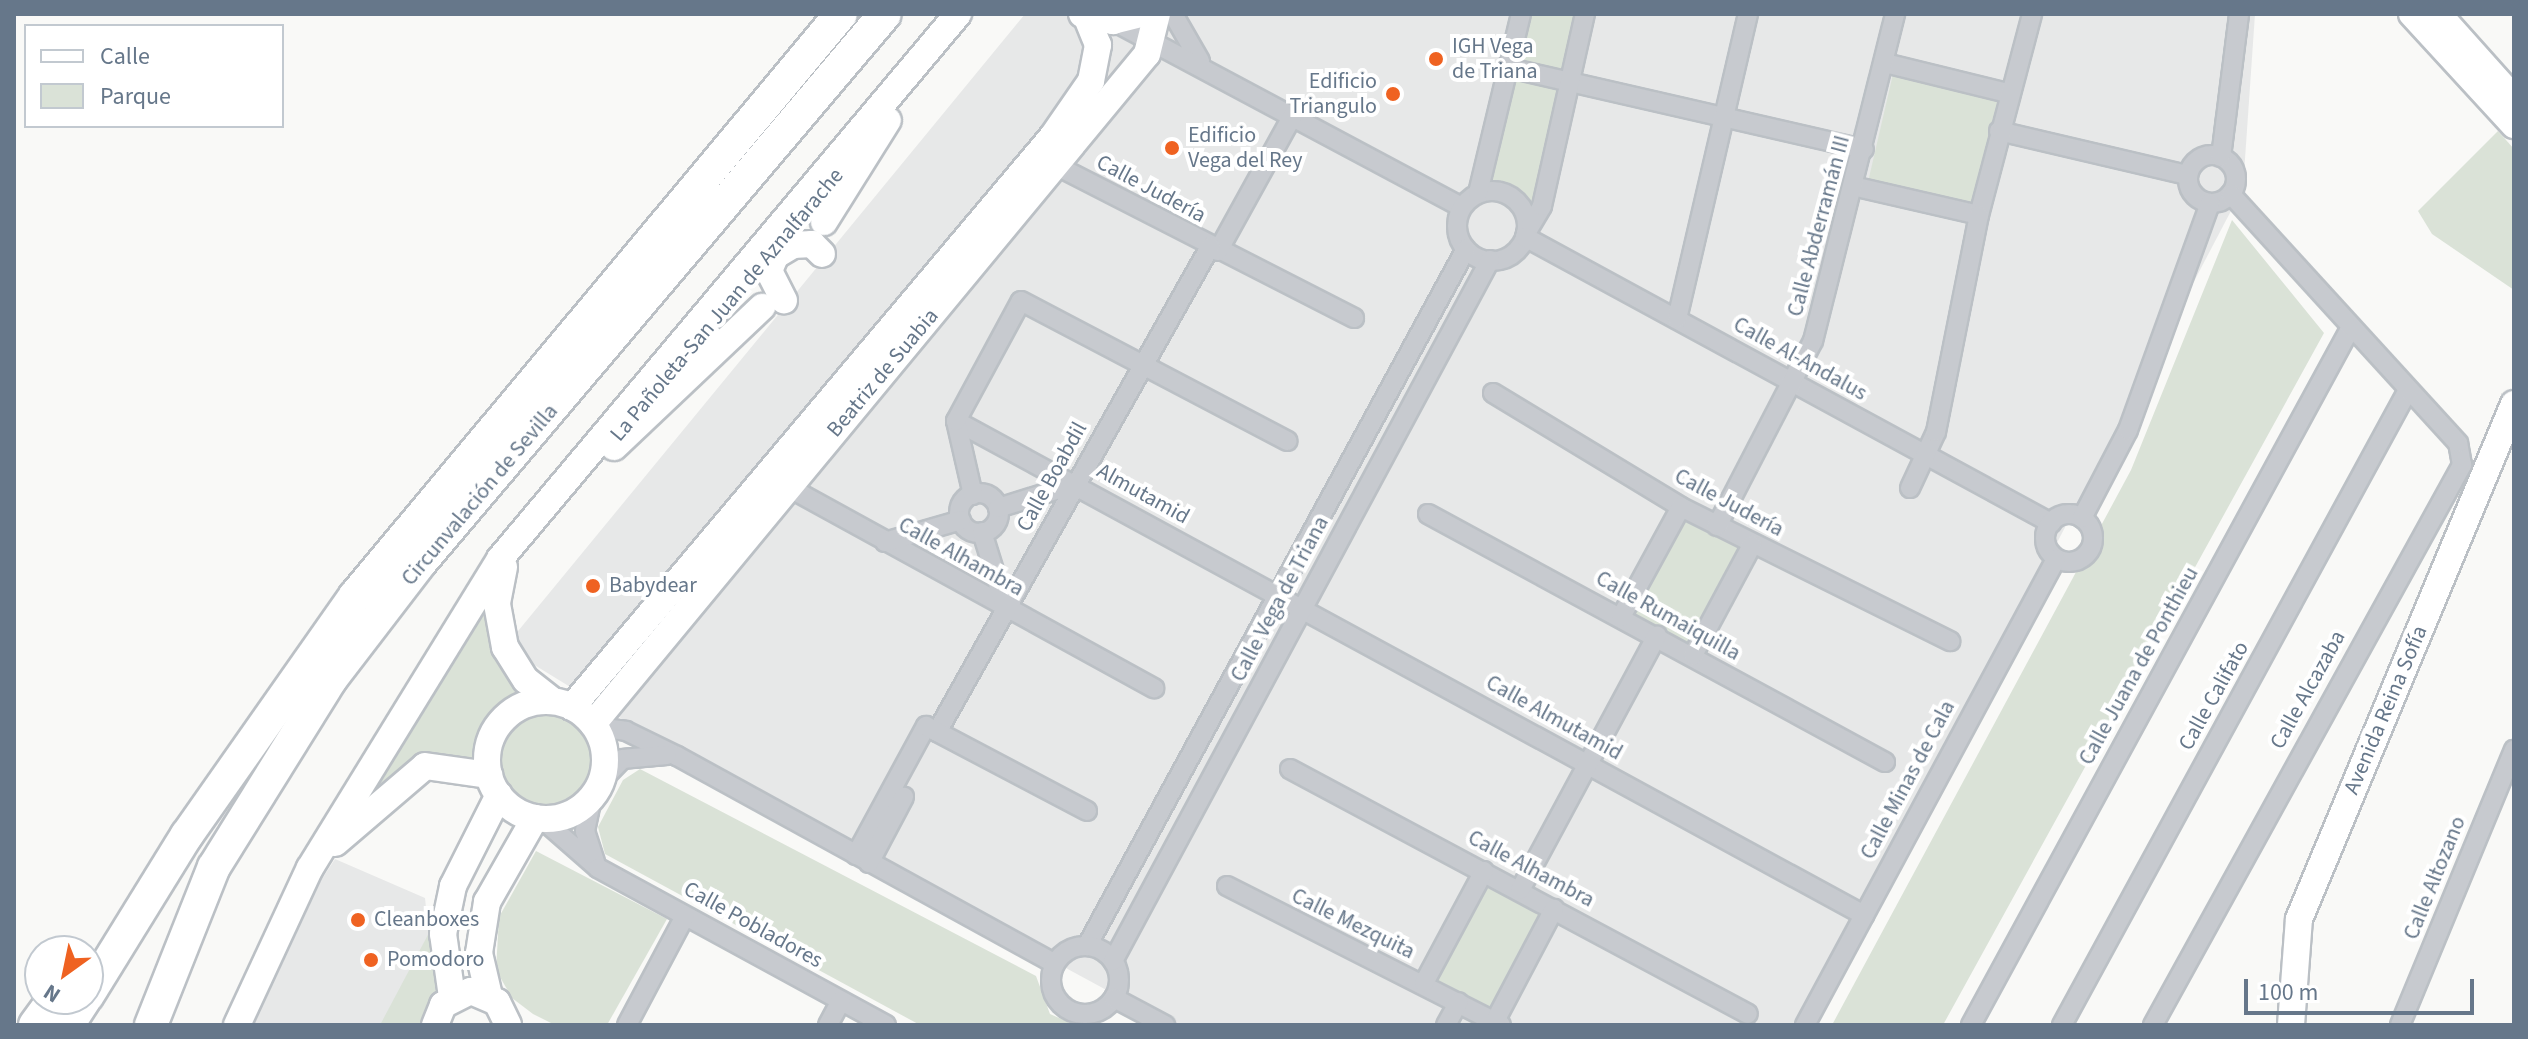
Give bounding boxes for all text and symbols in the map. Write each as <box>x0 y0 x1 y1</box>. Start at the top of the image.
legend <box>24 24 284 128</box>
place label: IGH Vega de Triana <box>1452 33 1538 84</box>
text: Calle <box>100 39 150 74</box>
marker: IGH Vega de Triana <box>1427 50 1445 68</box>
place label: Edificio Triangulo <box>1289 68 1377 120</box>
text: Parque <box>100 79 171 114</box>
marker: Edificio Triangulo <box>1384 85 1402 103</box>
place label: Edificio Vega del Rey <box>1188 122 1303 174</box>
street label: Calle Abderramán III <box>1782 133 1856 319</box>
marker: Edificio Vega del Rey <box>1163 139 1181 157</box>
street label: Calle Judería <box>1092 149 1210 229</box>
street label: La Pañoleta-San Juan de Aznalfarache <box>605 163 849 447</box>
street label: Beatriz de Suabia <box>822 303 944 443</box>
street label: Calle Al-Andalus <box>1729 311 1871 407</box>
street label: Circunvalación de Sevilla <box>396 399 564 591</box>
street label: Calle Boabdil <box>1011 418 1093 536</box>
street label: Almutamid <box>1092 458 1194 530</box>
street label: Calle Judería <box>1670 463 1788 543</box>
street label: Calle Alhambra <box>894 512 1028 602</box>
street label: Calle Vega de Triana <box>1225 512 1335 686</box>
street label: Calle Juana de Ponthieu <box>2074 562 2204 770</box>
street label: Calle Rumaiquilla <box>1591 565 1745 667</box>
place label: Babydear <box>609 573 697 599</box>
marker: Babydear <box>584 577 602 595</box>
street label: Avenida Reina Sofía <box>2339 622 2433 798</box>
street label: Calle Alcazaba <box>2265 626 2351 754</box>
street label: Calle Califato <box>2173 637 2255 755</box>
street label: Calle Almutamid <box>1481 670 1627 766</box>
street label: Calle Minas de Cala <box>1855 696 1961 864</box>
street label: Calle Altozano <box>2398 813 2472 943</box>
street label: Calle Alhambra <box>1463 825 1599 913</box>
street label: Calle Pobladores <box>679 876 827 974</box>
street label: Calle Mezquita <box>1287 883 1419 965</box>
place label: Cleanboxes <box>374 907 479 933</box>
marker: Cleanboxes <box>349 911 367 929</box>
north arrow <box>24 935 104 1015</box>
place label: Pomodoro <box>387 947 484 973</box>
marker: Pomodoro <box>362 951 380 969</box>
scale bar <box>2248 963 2478 1013</box>
text: 100 m <box>2258 975 2318 1010</box>
text: N <box>37 976 67 1011</box>

